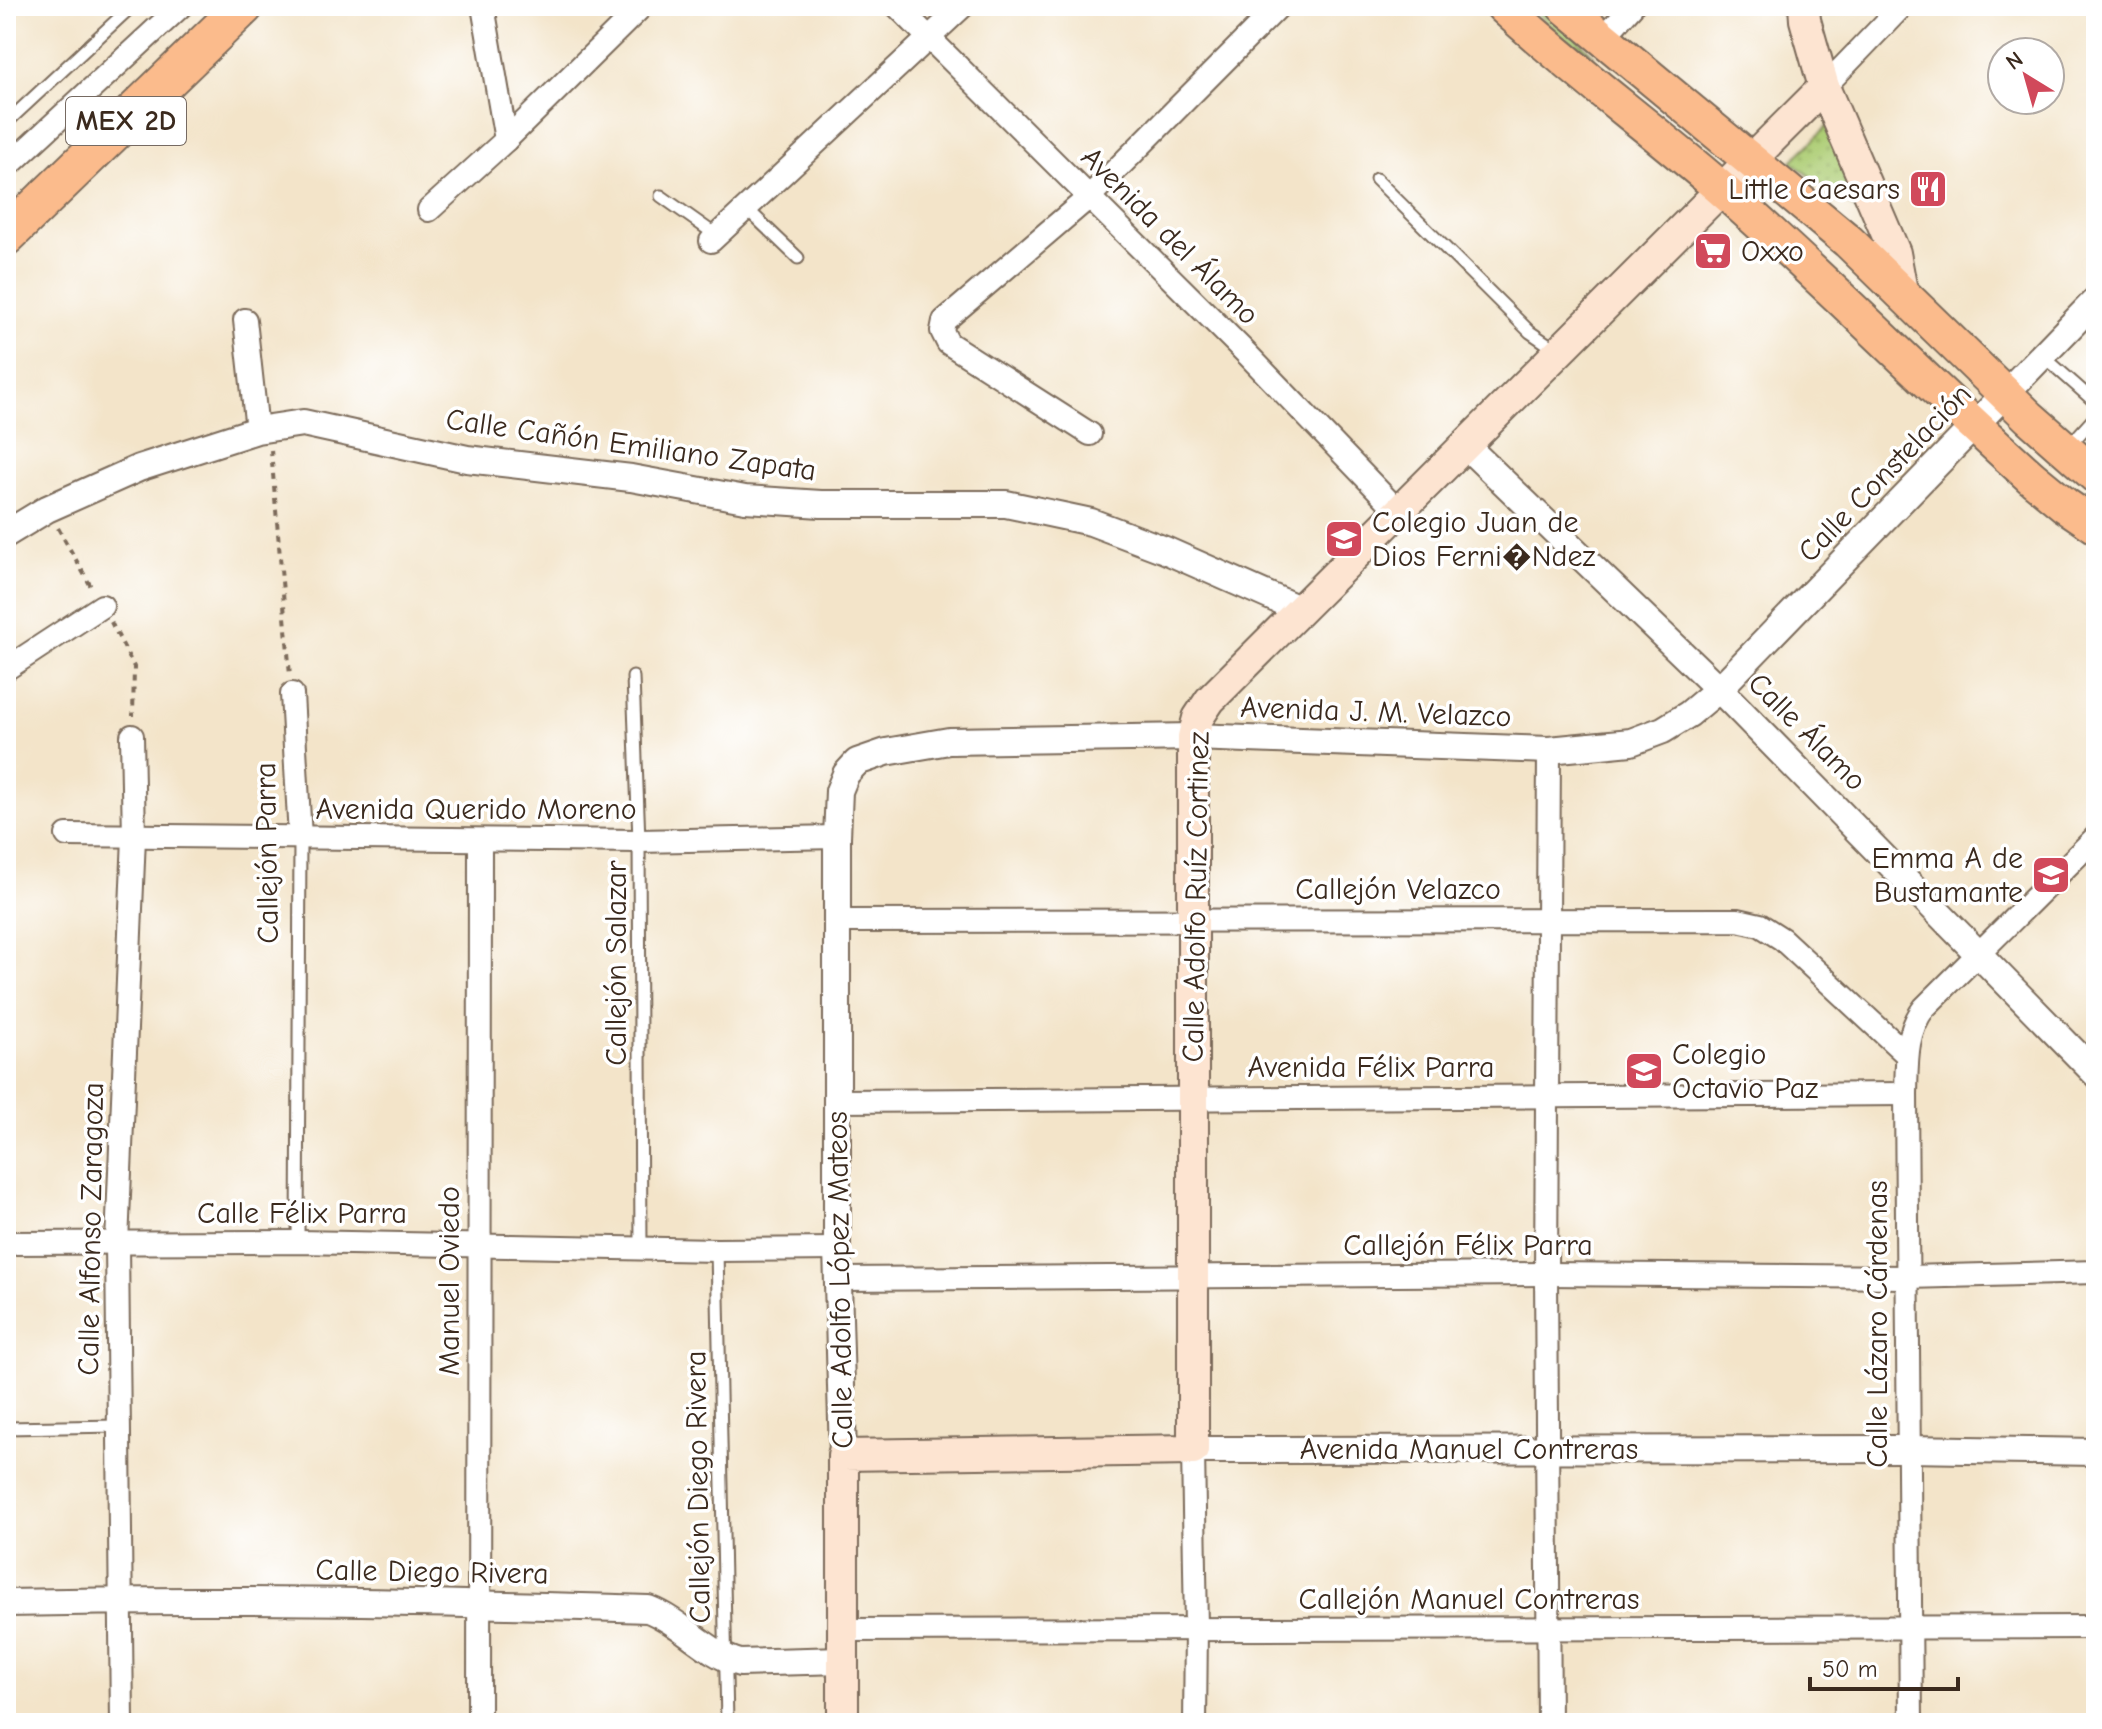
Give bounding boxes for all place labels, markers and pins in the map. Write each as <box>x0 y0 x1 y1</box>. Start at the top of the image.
restaurant icon: Little Caesars <box>1907 168 1949 210</box>
place label: Little Caesars <box>1728 172 1900 207</box>
supermarket icon: Oxxo <box>1692 230 1734 272</box>
place label: Oxxo <box>1741 234 1804 269</box>
place label: Colegio Juan de Dios Ferni�Ndez <box>1372 505 1595 574</box>
school or university icon: Colegio Juan de Dios Ferni�Ndez <box>1323 518 1365 560</box>
place label: Emma A de Bustamante <box>1871 841 2023 910</box>
school or university icon: Emma A de Bustamante <box>2030 854 2072 896</box>
place label: Colegio Octavio Paz <box>1672 1037 1818 1106</box>
school or university icon: Colegio Octavio Paz <box>1623 1050 1665 1092</box>

